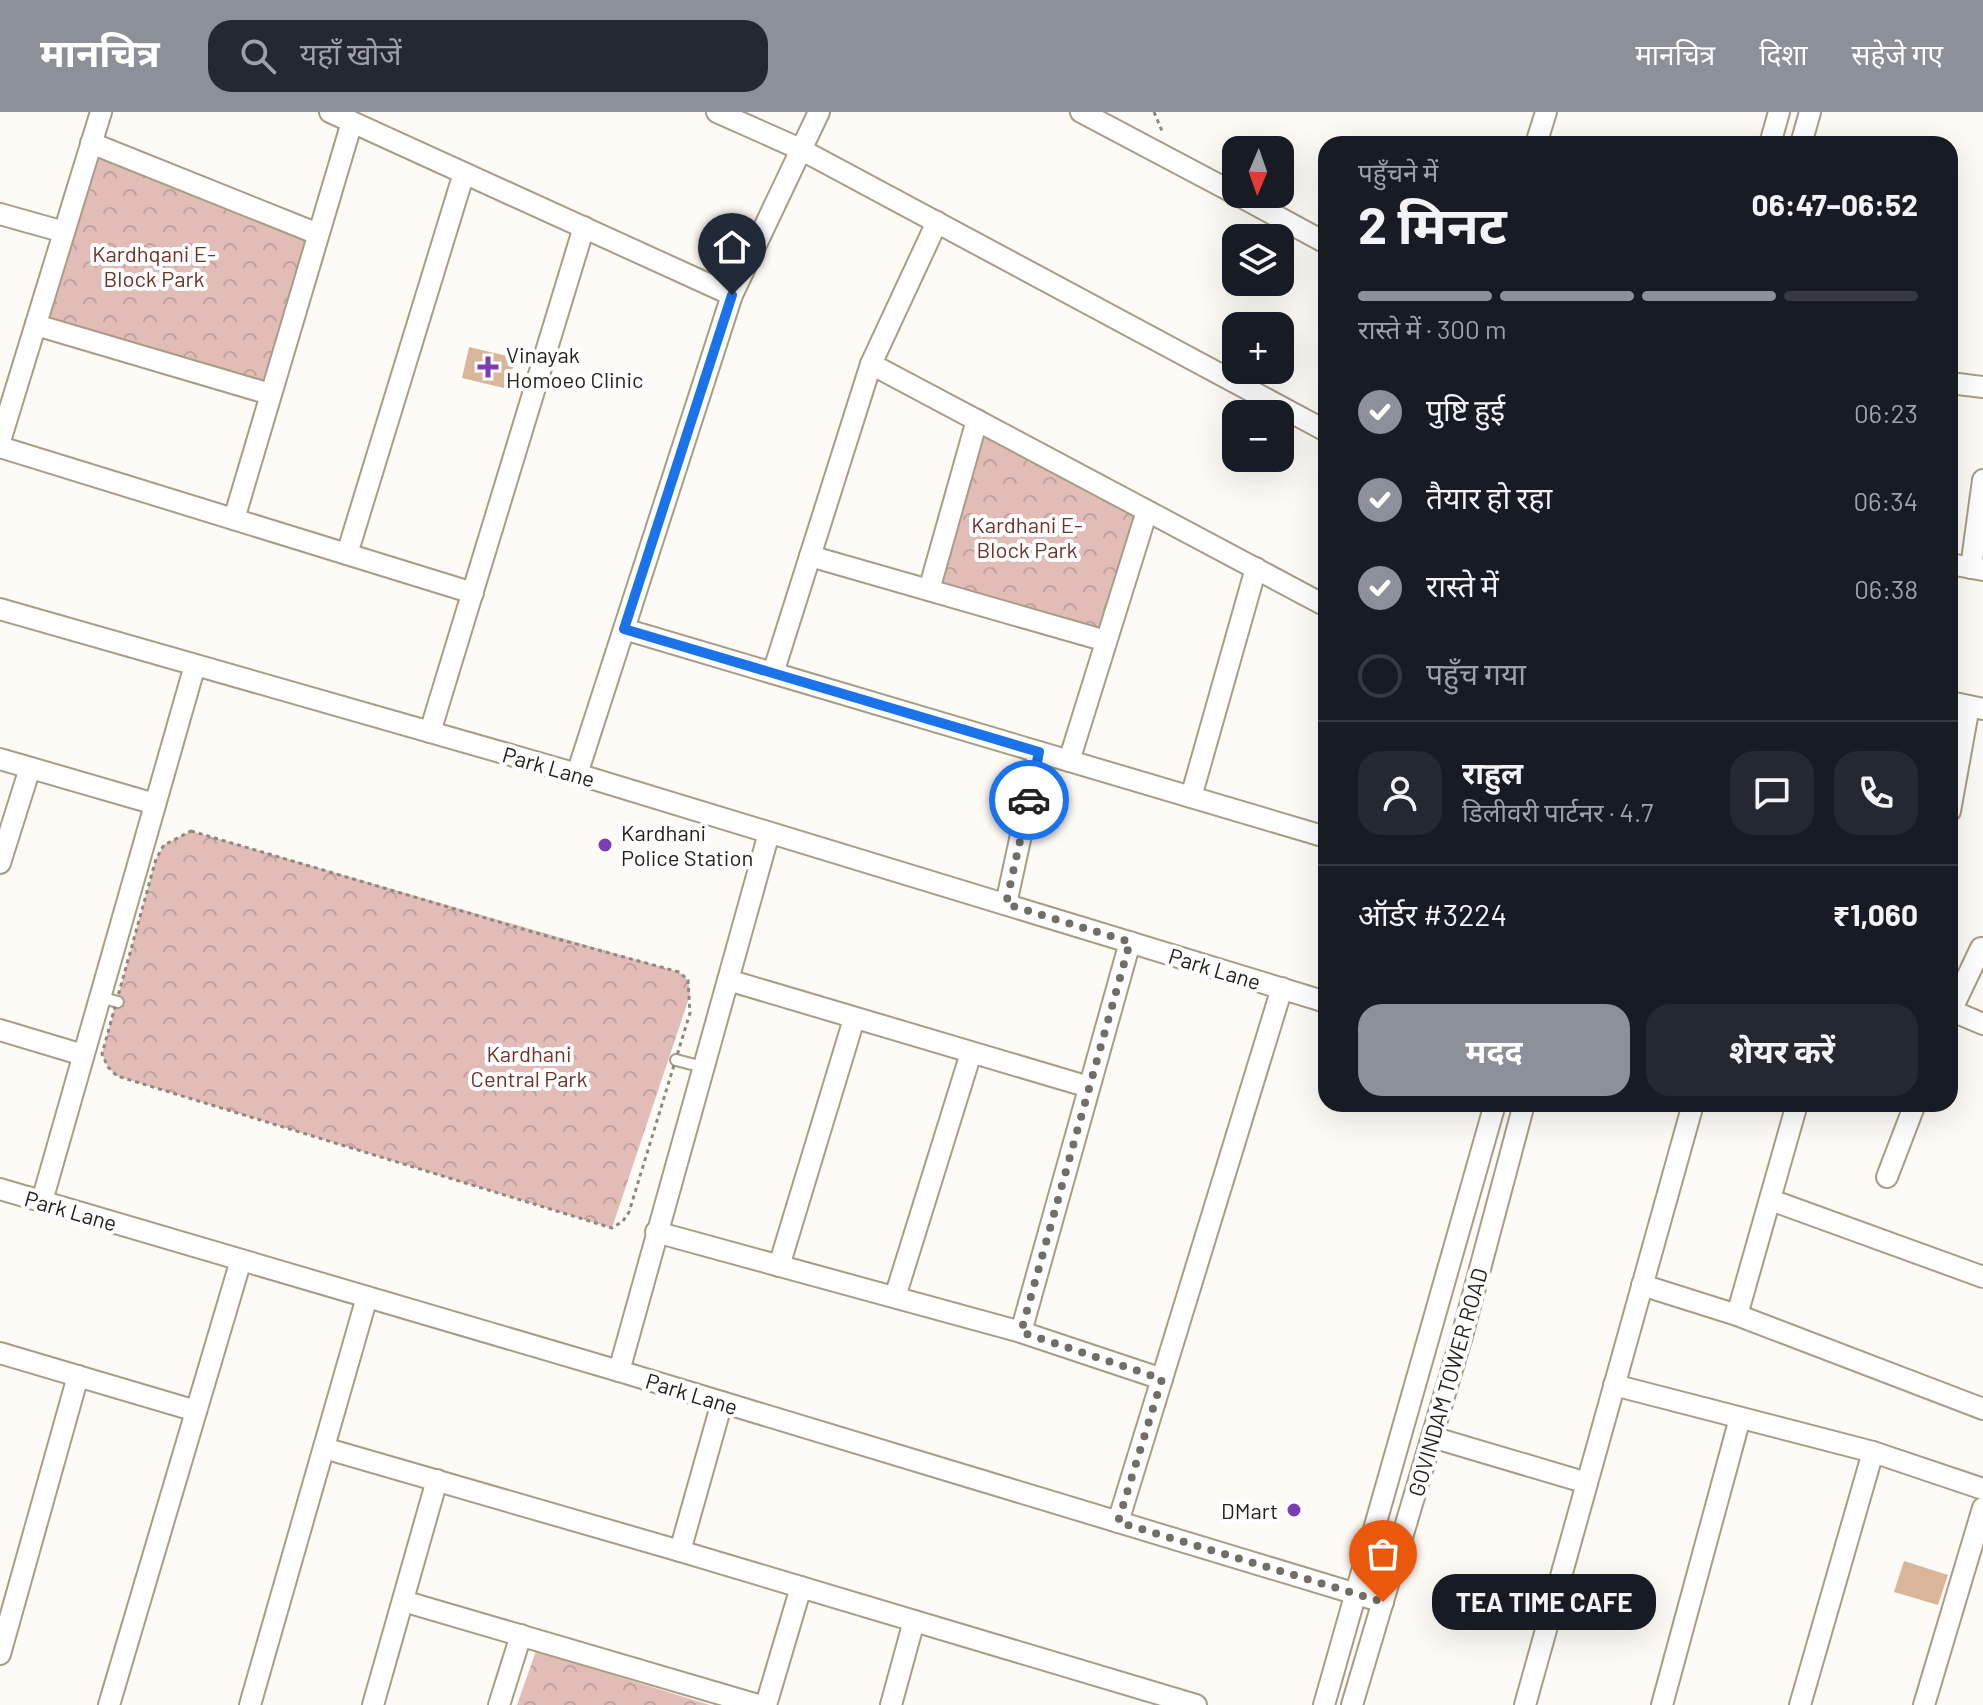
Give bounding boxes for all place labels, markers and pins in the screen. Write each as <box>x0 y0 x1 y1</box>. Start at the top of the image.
pin <box>698 213 766 295</box>
place label: Vinayak Homoeo Clinic <box>506 341 643 392</box>
marker: Vinayak Homoeo Clinic <box>477 356 499 378</box>
place label: Kardhani Police Station <box>621 819 753 870</box>
marker: Kardhani Police Station <box>596 836 614 854</box>
place label: DMart <box>1221 1497 1278 1523</box>
marker: DMart <box>1285 1501 1303 1519</box>
pin <box>1349 1520 1417 1602</box>
callout: TEA TIME CAFE <box>1431 1574 1655 1630</box>

